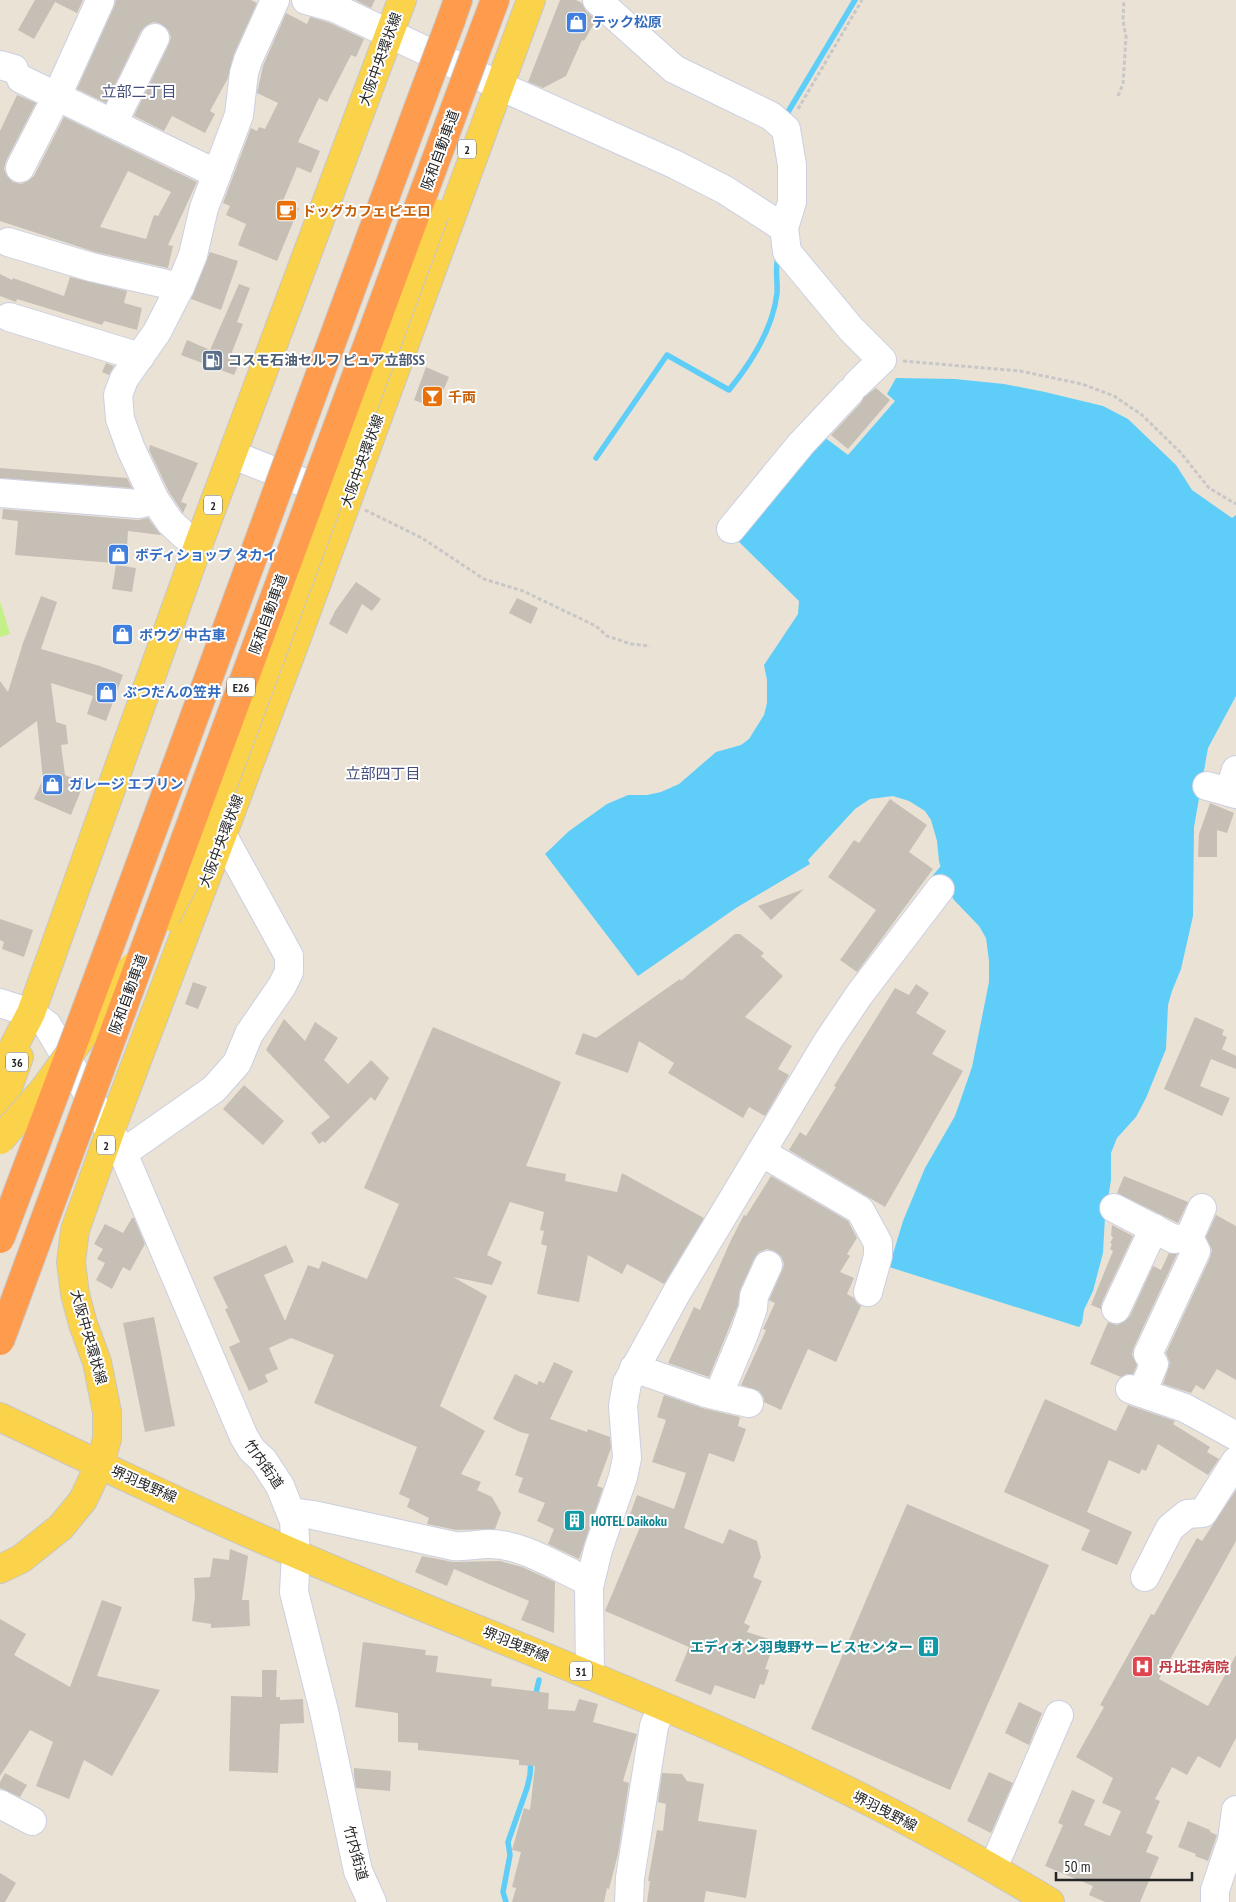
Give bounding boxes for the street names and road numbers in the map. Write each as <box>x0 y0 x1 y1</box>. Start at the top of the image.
street label: 大阪中央環状線 <box>355 10 405 108</box>
street label: 阪和自動車道 <box>417 107 463 193</box>
road number: 2 <box>458 140 476 158</box>
street label: 大阪中央環状線 <box>337 412 387 510</box>
road number: 2 <box>204 496 222 514</box>
street label: 阪和自動車道 <box>245 571 291 657</box>
road number: E26 <box>227 678 255 696</box>
street label: 大阪中央環状線 <box>195 792 247 890</box>
street label: 阪和自動車道 <box>105 951 151 1037</box>
road number: 36 <box>6 1052 28 1072</box>
road number: 2 <box>97 1136 115 1154</box>
street label: 大阪中央環状線 <box>67 1287 111 1387</box>
street label: 竹内街道 <box>241 1436 287 1492</box>
street label: 堺羽曳野線 <box>108 1462 180 1506</box>
street label: 堺羽曳野線 <box>480 1623 552 1665</box>
road number: 31 <box>570 1662 592 1680</box>
street label: 堺羽曳野線 <box>850 1787 920 1835</box>
street label: 竹内街道 <box>340 1824 372 1882</box>

